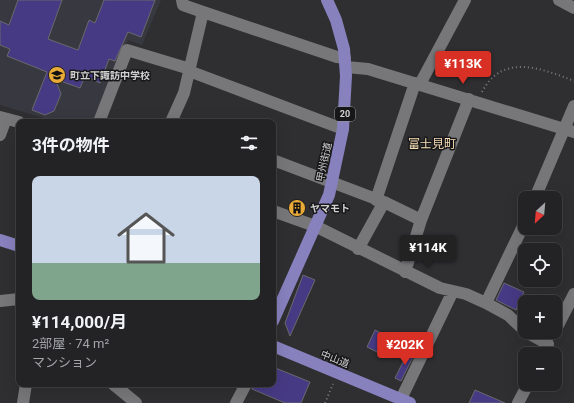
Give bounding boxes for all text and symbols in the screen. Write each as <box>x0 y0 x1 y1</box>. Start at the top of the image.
pin: ¥113K <box>435 51 491 85</box>
text: ¥113K <box>444 56 482 71</box>
school or university icon: 町立下諏訪中学校 <box>47 65 67 85</box>
place label: 町立下諏訪中学校 <box>70 70 150 81</box>
road number: 20 <box>335 107 355 121</box>
icon: filters <box>238 132 260 154</box>
text: 3件の物件 <box>32 135 110 155</box>
district label: 富士見町 <box>408 137 456 151</box>
street label: 甲州街道 <box>314 141 334 183</box>
north arrow <box>518 191 562 235</box>
map controls <box>518 191 562 391</box>
building icon: ヤマモト <box>287 198 307 218</box>
icon: home <box>110 202 182 274</box>
place label: ヤマモト <box>310 203 350 214</box>
pin: ¥114K <box>400 235 456 269</box>
text: ¥114K <box>409 240 447 255</box>
button: locate <box>518 243 562 287</box>
button: + <box>518 295 562 339</box>
text: ¥114,000/月 <box>32 312 127 332</box>
pin: ¥202K <box>377 332 433 366</box>
text: 2部屋 · 74 m² <box>32 336 109 351</box>
text: ¥202K <box>386 337 424 352</box>
button: − <box>518 347 562 391</box>
street label: 中山道 <box>319 348 351 370</box>
text: マンション <box>32 355 97 370</box>

